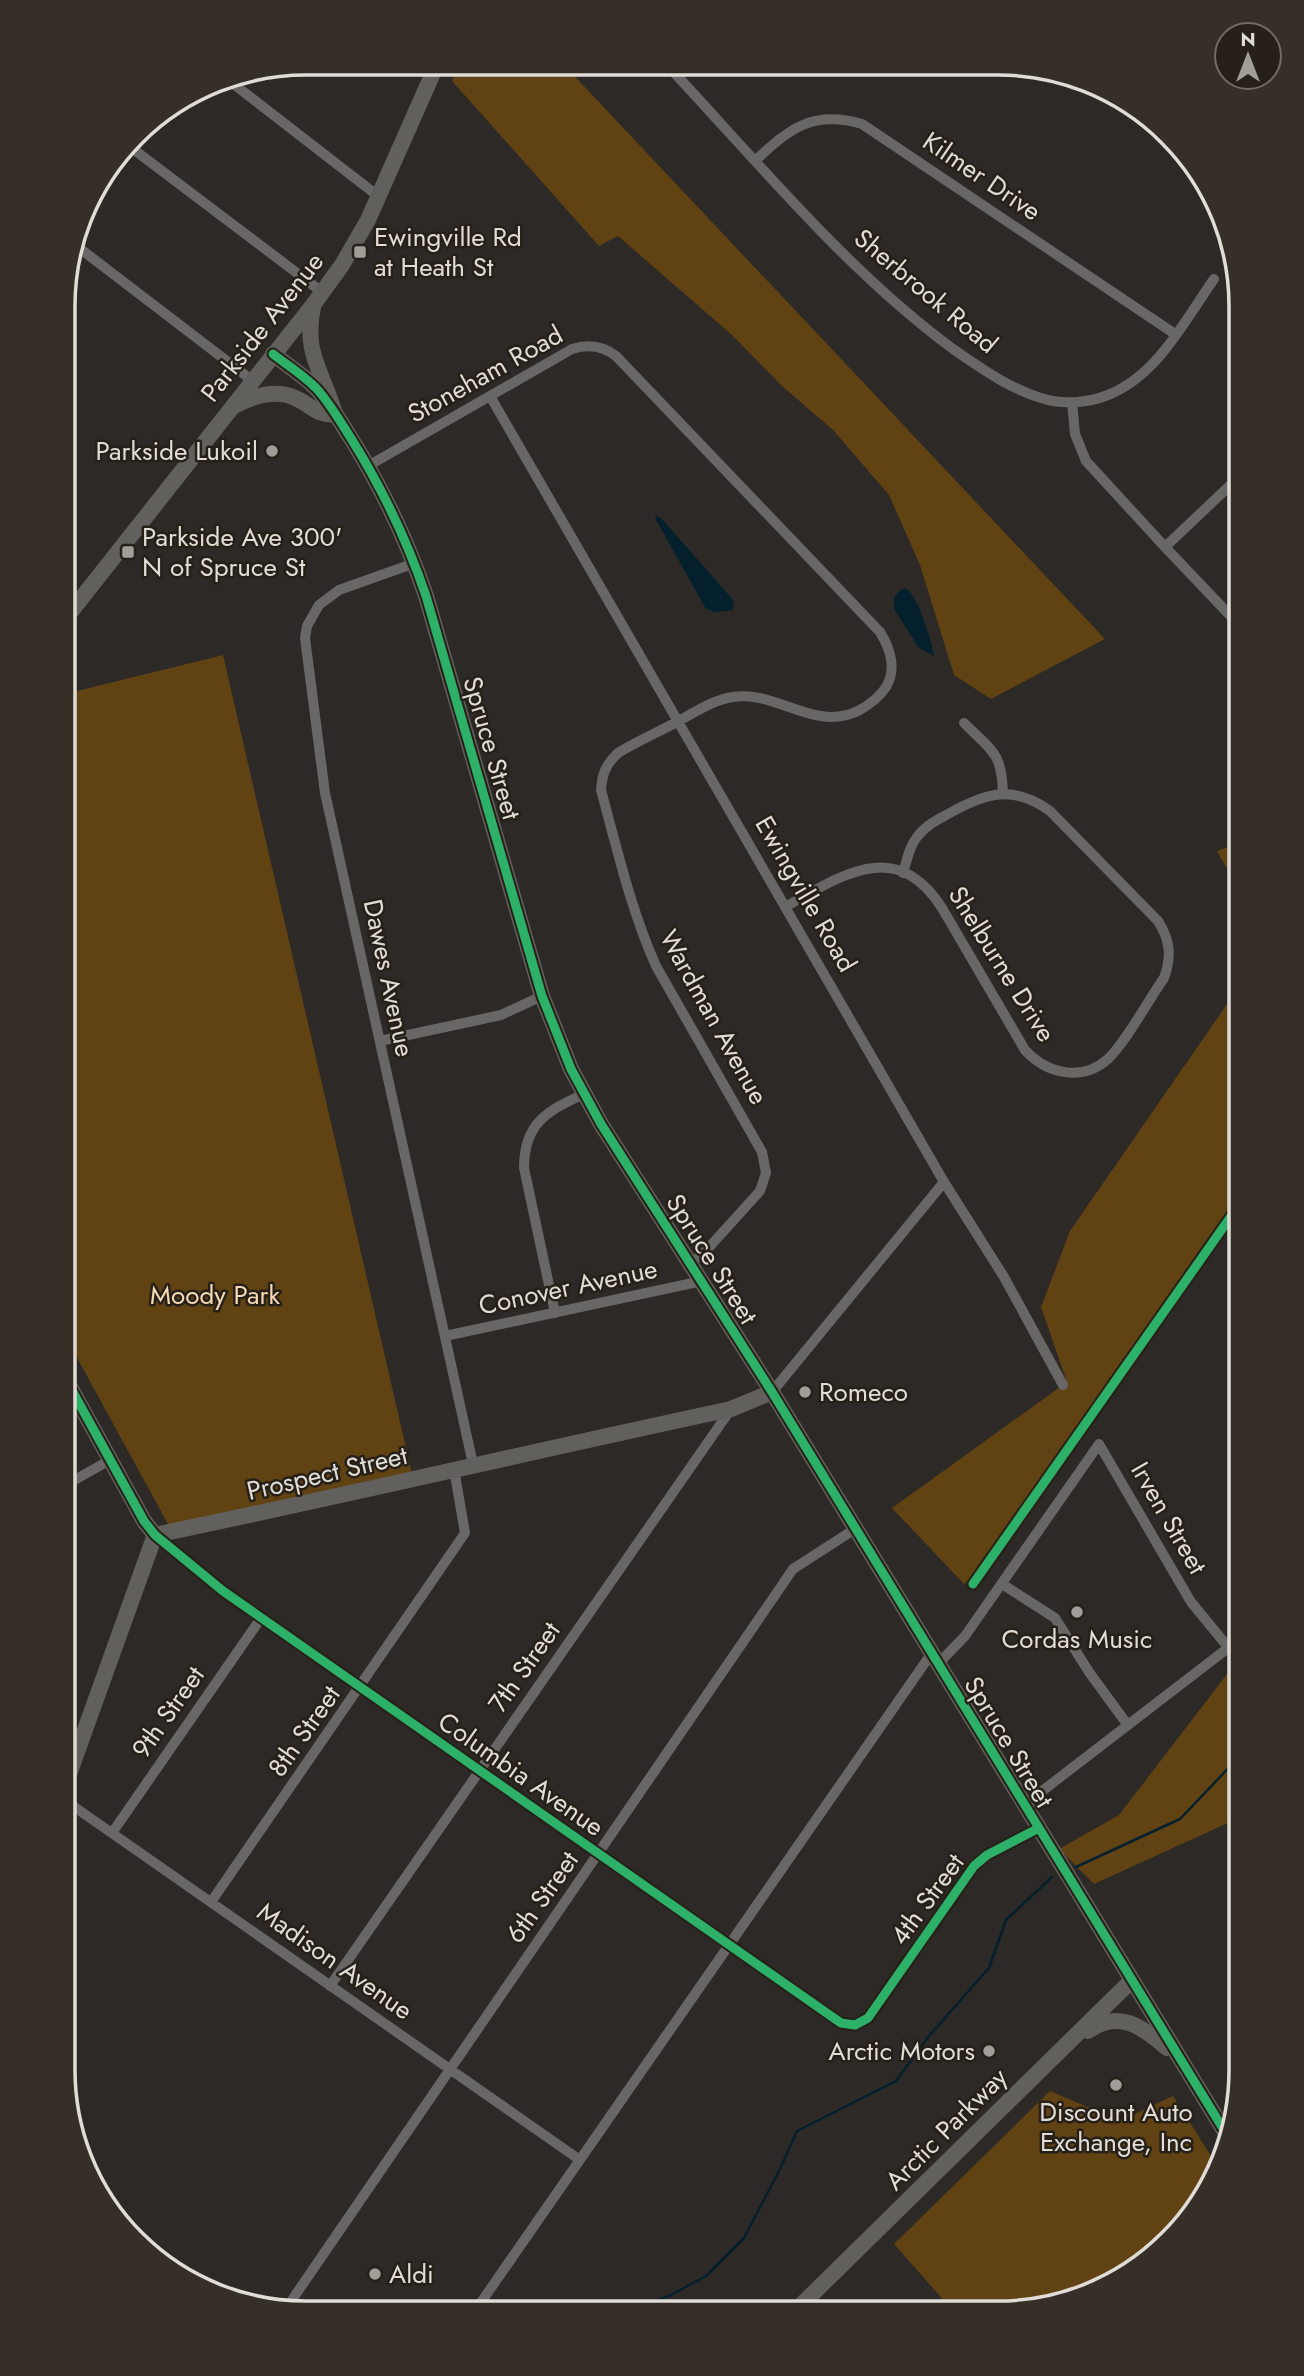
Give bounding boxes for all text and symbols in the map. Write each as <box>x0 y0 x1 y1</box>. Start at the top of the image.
north arrow <box>1213 21 1283 91</box>
text: N <box>1240 26 1256 53</box>
street label: Kilmer Drive <box>915 122 1049 230</box>
place label: Ewingville Rd at Heath St <box>374 218 522 286</box>
street label: Sherbrook Road <box>846 219 1006 363</box>
street label: Parkside Avenue <box>191 244 333 410</box>
marker: Ewingville Rd at Heath St <box>352 244 368 260</box>
street label: Stoneham Road <box>401 316 569 432</box>
place label: Parkside Lukoil <box>96 432 258 470</box>
marker: Parkside Lukoil <box>264 443 280 459</box>
place label: Parkside Ave 300' N of Spruce St <box>142 518 343 586</box>
marker: Parkside Ave 300' N of Spruce St <box>120 544 136 560</box>
street label: Spruce Street <box>453 672 531 825</box>
street label: Ewingville Road <box>746 809 866 979</box>
street label: Shelburne Drive <box>939 879 1065 1049</box>
street label: Dawes Avenue <box>354 896 424 1060</box>
street label: Wardman Avenue <box>650 923 778 1111</box>
street label: Spruce Street <box>657 1186 768 1332</box>
street label: Conover Avenue <box>475 1250 661 1324</box>
park label: Moody Park <box>150 1276 280 1314</box>
place label: Romeco <box>819 1373 908 1411</box>
marker: Romeco <box>797 1384 813 1400</box>
street label: Prospect Street <box>243 1436 412 1510</box>
street label: Irven Street <box>1122 1455 1217 1582</box>
marker: Cordas Music <box>1069 1604 1085 1620</box>
street label: 7th Street <box>479 1613 570 1720</box>
place label: Cordas Music <box>1002 1620 1152 1658</box>
street label: 9th Street <box>122 1658 214 1766</box>
street label: Spruce Street <box>955 1669 1064 1816</box>
street label: 8th Street <box>259 1677 350 1784</box>
street label: Columbia Avenue <box>430 1703 612 1845</box>
street label: 6th Street <box>496 1843 588 1951</box>
street label: 4th Street <box>881 1845 974 1953</box>
street label: Madison Avenue <box>249 1893 421 2029</box>
place label: Arctic Motors <box>829 2032 975 2070</box>
marker: Arctic Motors <box>981 2043 997 2059</box>
street label: Arctic Parkway <box>876 2059 1016 2199</box>
marker: Discount Auto Exchange, Inc <box>1108 2077 1124 2093</box>
place label: Discount Auto Exchange, Inc <box>1039 2093 1193 2161</box>
place label: Aldi <box>389 2255 434 2293</box>
marker: Aldi <box>367 2266 383 2282</box>

